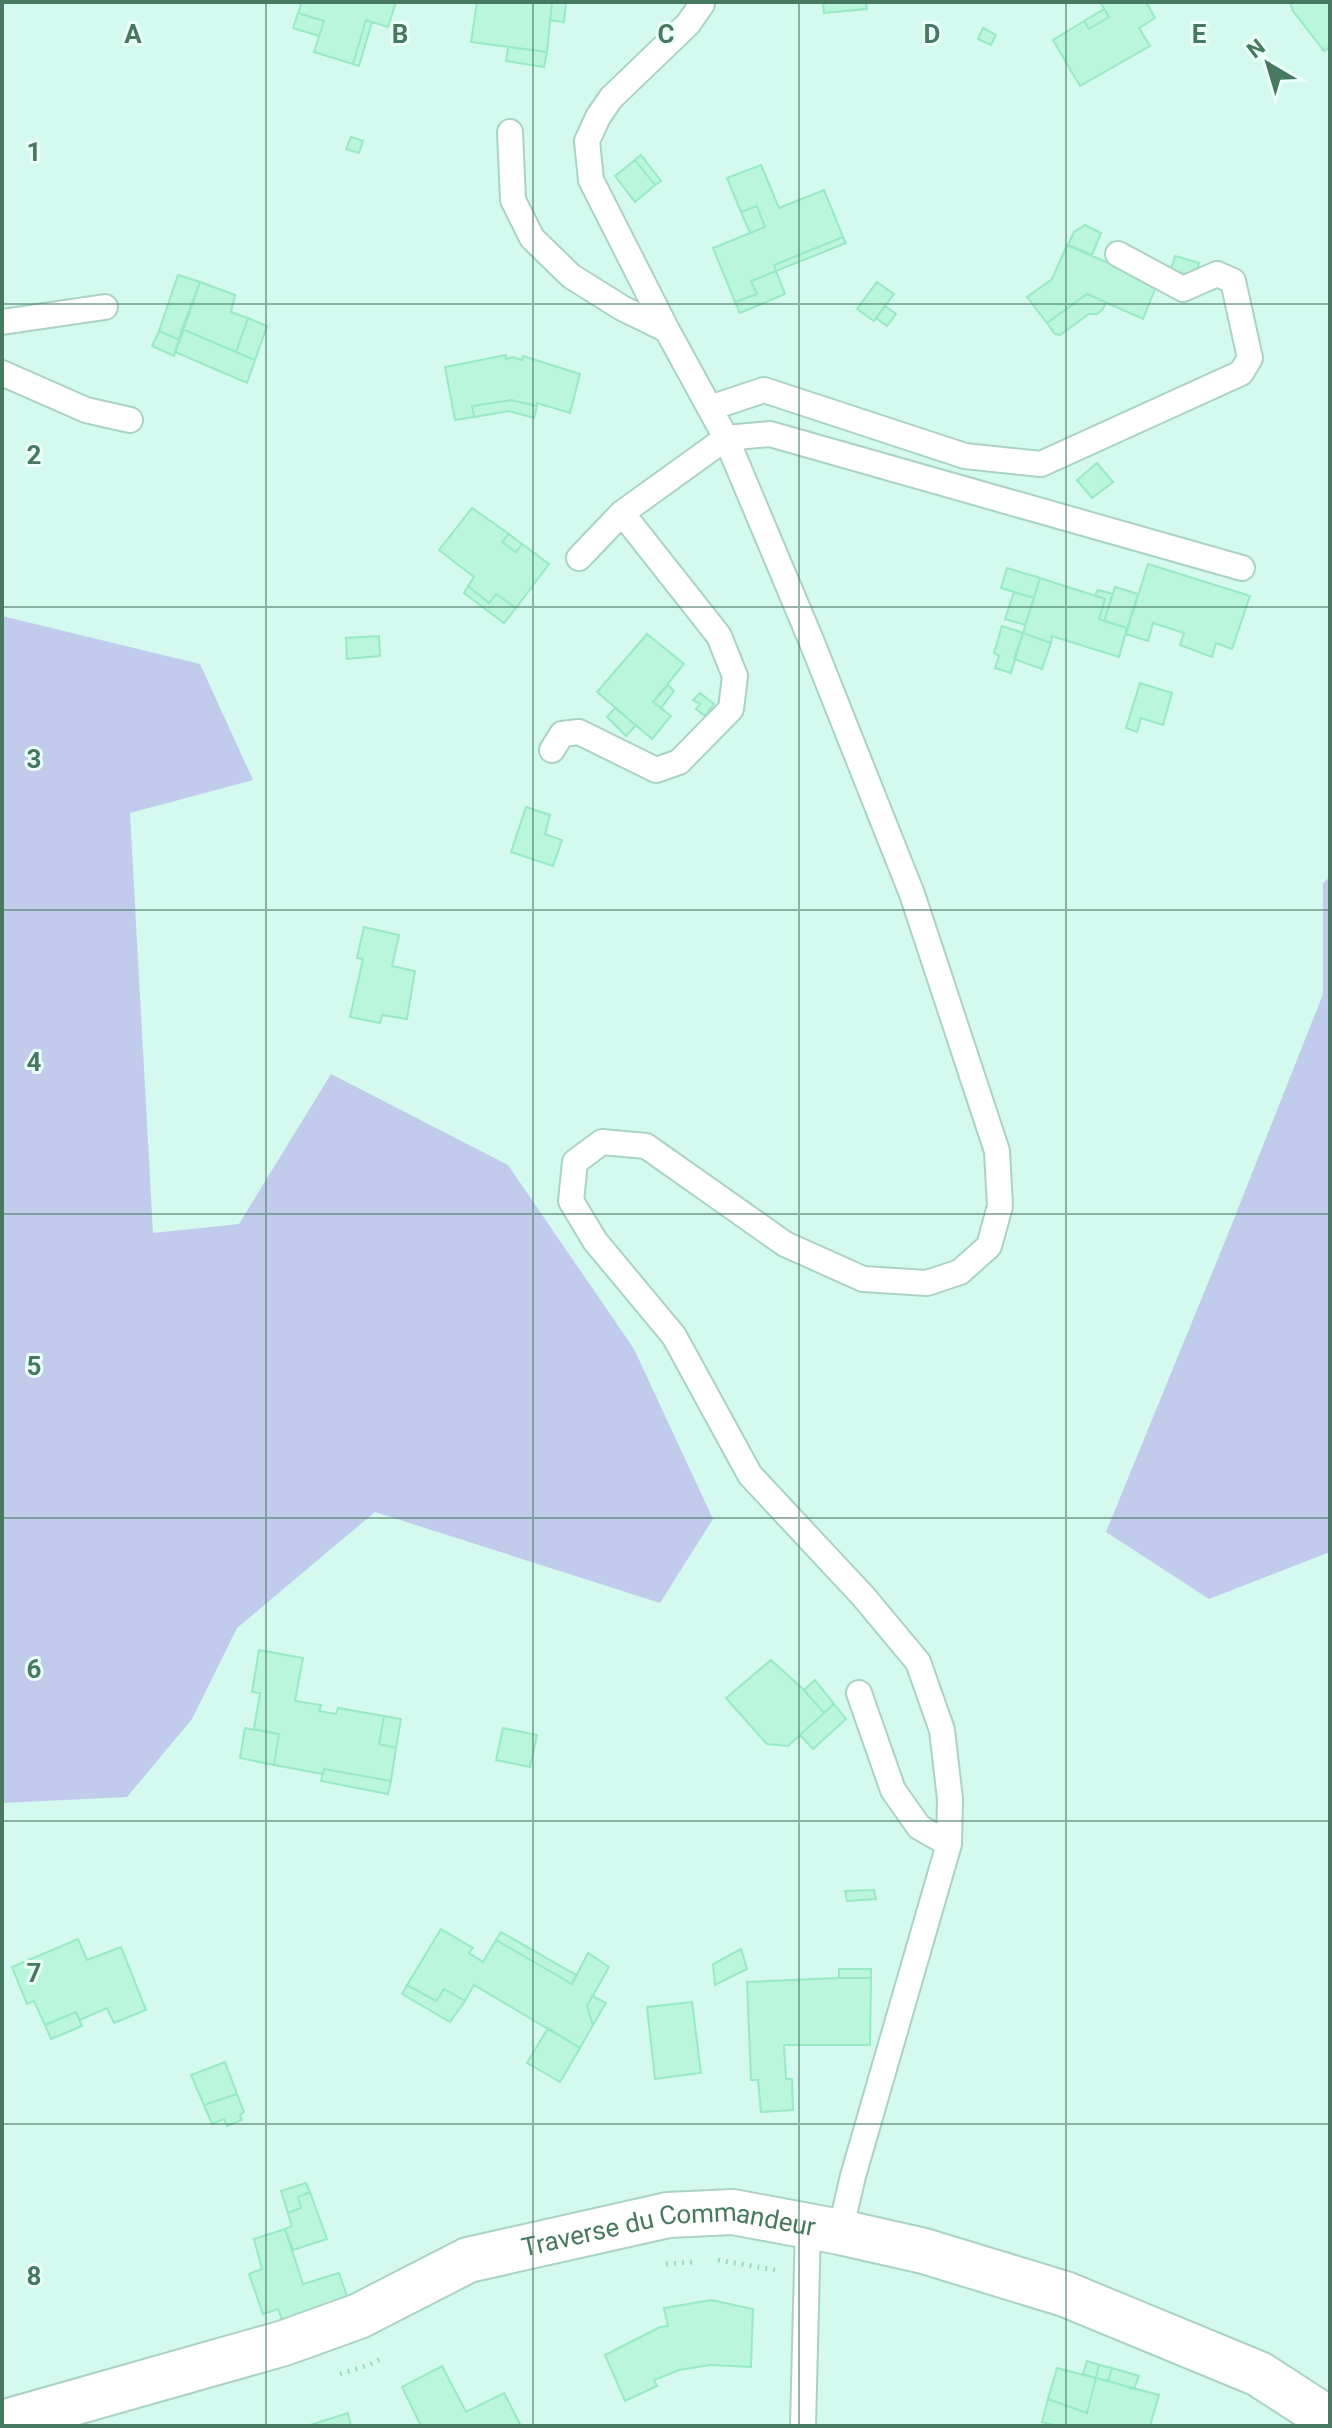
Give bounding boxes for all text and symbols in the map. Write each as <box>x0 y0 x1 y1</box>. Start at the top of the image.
text: A <box>124 19 142 49</box>
text: B <box>392 19 408 49</box>
text: C <box>657 19 675 49</box>
text: D <box>924 19 940 49</box>
text: E <box>1192 19 1207 49</box>
north arrow <box>1228 24 1308 104</box>
text: N <box>1242 34 1270 63</box>
text: 1 <box>27 137 41 167</box>
text: 2 <box>27 440 41 470</box>
text: 3 <box>27 744 41 774</box>
text: 4 <box>27 1047 42 1077</box>
text: 5 <box>27 1351 41 1381</box>
text: 6 <box>27 1654 42 1684</box>
text: 7 <box>27 1958 41 1988</box>
street label: Traverse du Commandeur <box>519 2197 818 2262</box>
text: 8 <box>27 2261 41 2291</box>

